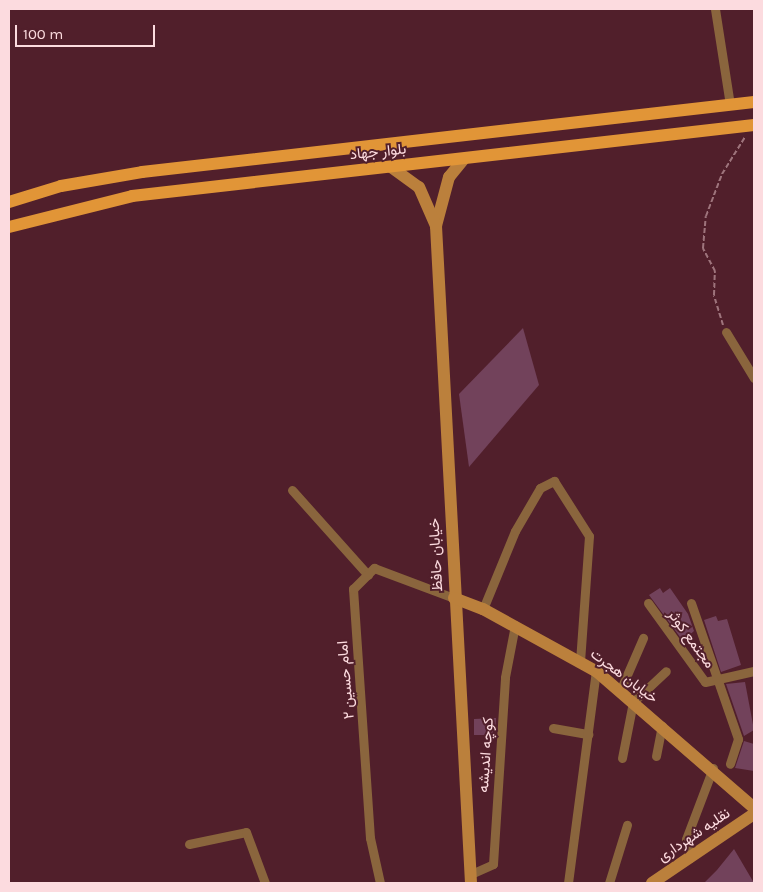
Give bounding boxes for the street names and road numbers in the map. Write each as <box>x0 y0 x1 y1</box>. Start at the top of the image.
street label: بلوار جهاد <box>349 140 407 164</box>
street label: خیابان حافظ <box>425 518 447 592</box>
street label: مجتمع کوثر <box>664 606 718 672</box>
street label: امام حسین ۲ <box>334 640 358 720</box>
street label: خیابان هجرت <box>587 645 661 707</box>
street label: کوچه اندیشه <box>474 717 498 793</box>
street label: نقلیه شهرداری <box>654 804 734 866</box>

